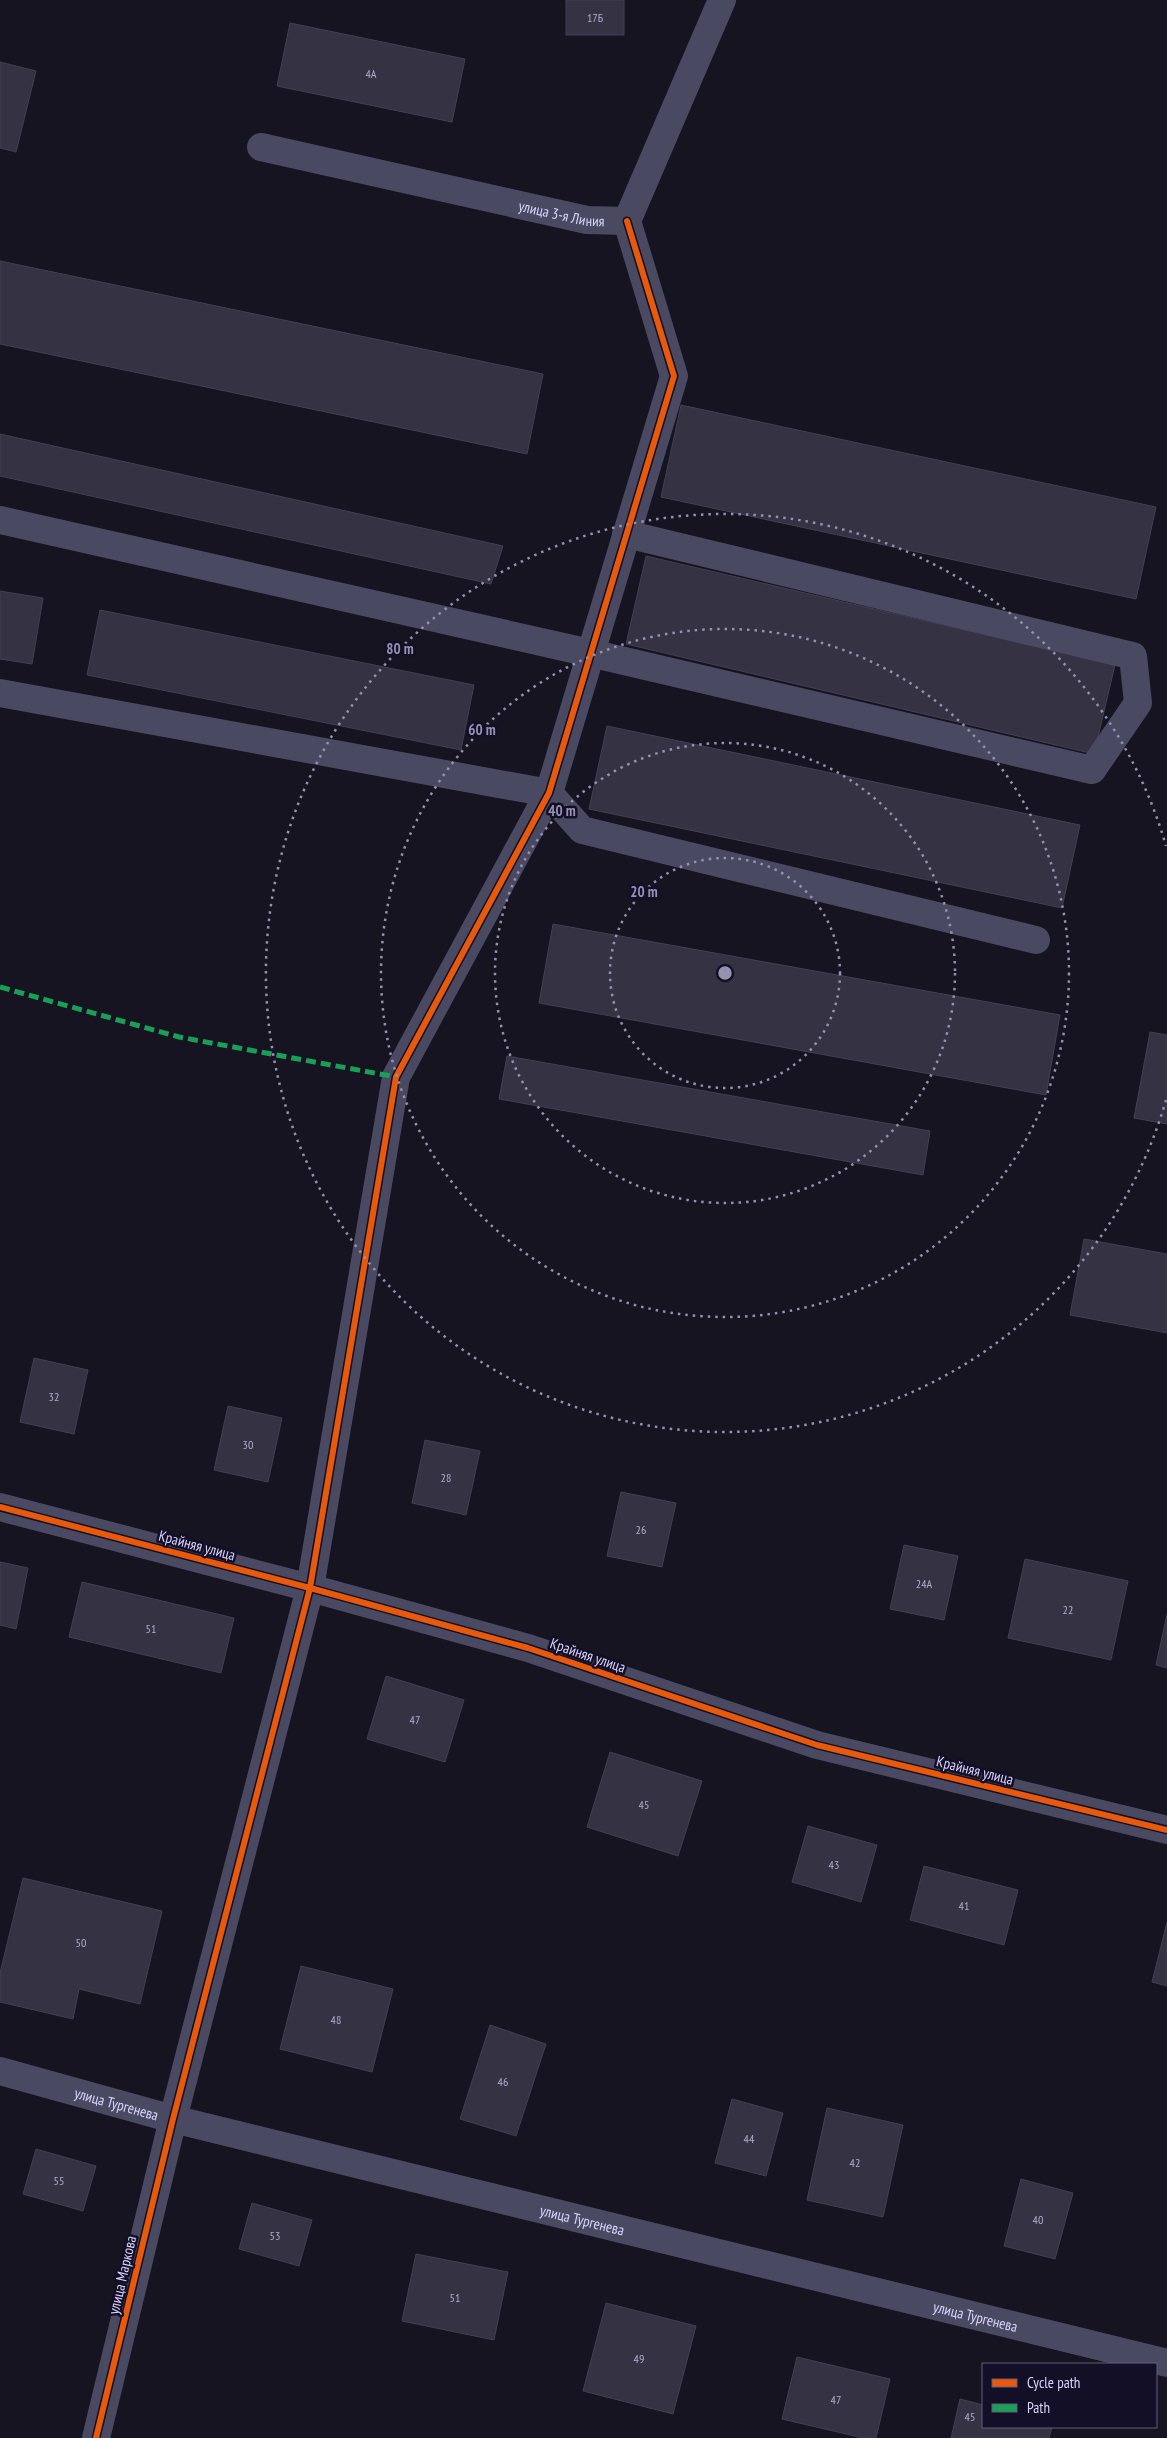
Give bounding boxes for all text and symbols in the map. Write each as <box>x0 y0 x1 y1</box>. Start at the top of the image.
house number: 17Б <box>587 10 603 25</box>
house number: 4А <box>365 66 377 81</box>
street label: улица 3-я Линия <box>517 196 605 230</box>
text: 80 m <box>386 639 414 658</box>
text: 60 m <box>468 720 496 739</box>
text: 40 m <box>548 801 576 820</box>
text: 20 m <box>630 882 658 901</box>
centre of rings <box>716 964 734 982</box>
house number: 32 <box>49 1389 59 1404</box>
house number: 30 <box>243 1437 253 1452</box>
house number: 28 <box>441 1470 451 1485</box>
house number: 26 <box>636 1522 646 1537</box>
street label: Крайняя улица <box>157 1526 237 1564</box>
house number: 24А <box>916 1576 933 1591</box>
house number: 22 <box>1063 1602 1073 1617</box>
house number: 51 <box>146 1621 156 1636</box>
street label: Крайняя улица <box>548 1633 628 1677</box>
house number: 47 <box>410 1712 420 1727</box>
street label: Крайняя улица <box>935 1751 1015 1789</box>
house number: 45 <box>639 1797 649 1812</box>
house number: 43 <box>829 1857 839 1872</box>
house number: 41 <box>959 1898 969 1913</box>
house number: 50 <box>76 1935 86 1950</box>
house number: 48 <box>331 2012 341 2027</box>
house number: 46 <box>498 2074 508 2089</box>
street label: улица Тургенева <box>73 2083 161 2124</box>
house number: 44 <box>744 2131 755 2146</box>
house number: 42 <box>850 2155 860 2170</box>
house number: 55 <box>54 2173 64 2188</box>
street label: улица Тургенева <box>538 2200 626 2239</box>
house number: 40 <box>1033 2212 1043 2227</box>
house number: 53 <box>270 2228 280 2243</box>
street label: улица Маркова <box>104 2234 140 2316</box>
house number: 51 <box>450 2290 460 2305</box>
street label: улица Тургенева <box>932 2297 1020 2336</box>
house number: 49 <box>634 2351 644 2366</box>
legend <box>982 2363 1157 2428</box>
text: Cycle path <box>1027 2373 1080 2392</box>
house number: 47 <box>831 2392 841 2407</box>
text: Path <box>1027 2398 1050 2417</box>
house number: 45 <box>965 2409 975 2424</box>

